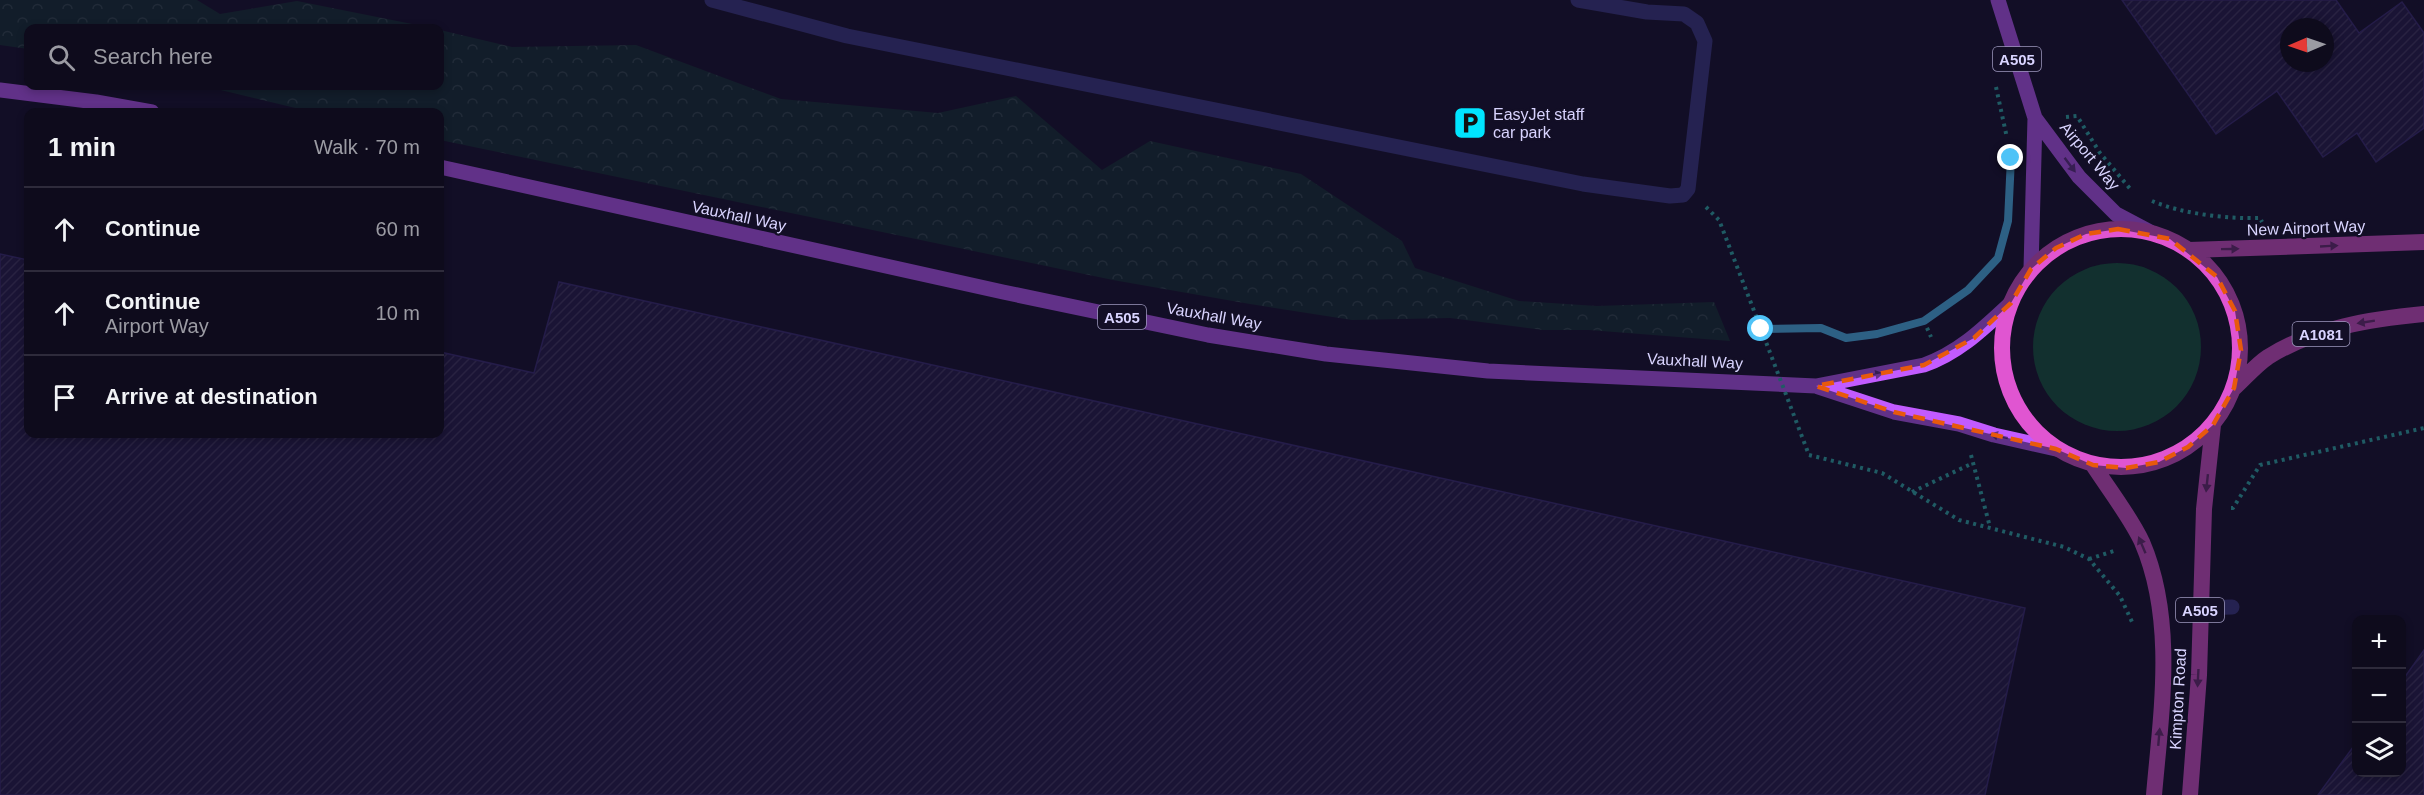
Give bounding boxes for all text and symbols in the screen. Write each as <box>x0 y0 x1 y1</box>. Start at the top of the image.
north arrow <box>2280 18 2334 72</box>
search box <box>24 24 444 90</box>
icon: search <box>45 41 78 74</box>
text: Search here <box>93 44 213 69</box>
road number: A505 <box>1993 47 2041 71</box>
parking icon: EasyJet staff car park <box>1452 105 1488 141</box>
place label: EasyJet staff car park <box>1493 106 1585 141</box>
street label: Airport Way <box>2057 119 2123 193</box>
text: 1 min <box>48 132 116 162</box>
text: Walk · 70 m <box>314 136 420 158</box>
route end <box>1997 144 2023 170</box>
one-way arrow <box>2064 157 2076 172</box>
street label: Vauxhall Way <box>690 198 788 234</box>
icon: ahead <box>48 213 81 246</box>
text: Continue <box>105 216 200 241</box>
street label: New Airport Way <box>2246 217 2366 239</box>
text: 60 m <box>376 218 420 240</box>
one-way arrow <box>2320 241 2339 250</box>
one-way arrow <box>2220 244 2239 254</box>
text: Continue <box>105 289 200 314</box>
icon: ahead <box>48 297 81 330</box>
street label: Vauxhall Way <box>1165 299 1263 333</box>
text: 10 m <box>376 302 420 324</box>
road number: A505 <box>1098 305 1146 329</box>
text: Airport Way <box>105 315 209 337</box>
route start <box>1747 315 1773 341</box>
one-way arrow <box>2356 318 2375 327</box>
road number: A1081 <box>2292 322 2350 346</box>
street label: Vauxhall Way <box>1647 350 1743 372</box>
one-way arrow <box>1865 370 1884 379</box>
icon: arrive <box>48 381 81 414</box>
text: Arrive at destination <box>105 384 318 409</box>
one-way arrow <box>1989 430 2008 440</box>
one-way arrow <box>2202 474 2211 493</box>
one-way arrow <box>2137 535 2147 553</box>
road number: A505 <box>2176 598 2224 622</box>
map controls <box>2352 615 2406 777</box>
button: + <box>2352 615 2406 669</box>
street label: Kimpton Road <box>2167 648 2189 750</box>
one-way arrow <box>2194 669 2203 688</box>
button: − <box>2352 669 2406 723</box>
button: layers <box>2352 723 2406 777</box>
one-way arrow <box>2154 727 2164 746</box>

